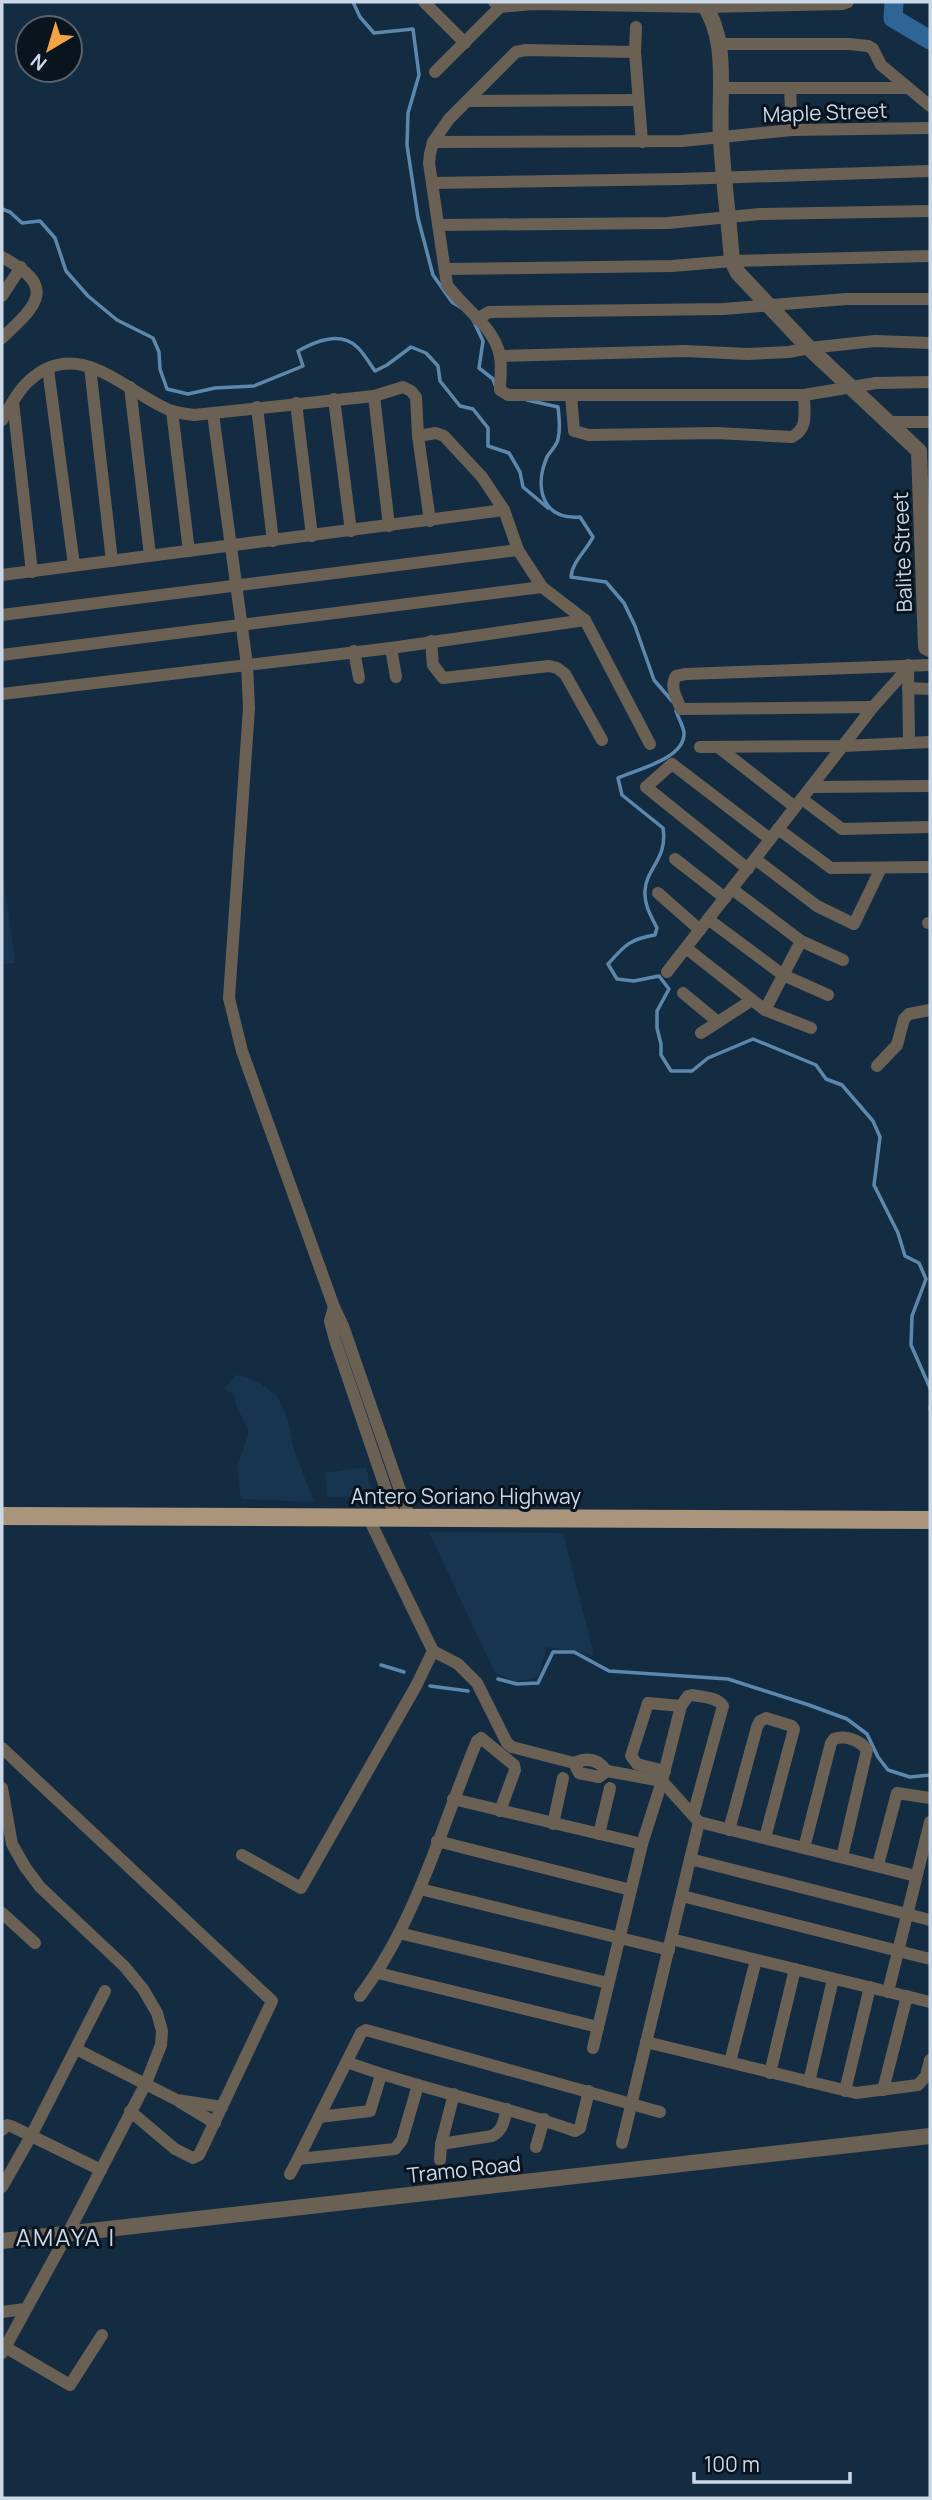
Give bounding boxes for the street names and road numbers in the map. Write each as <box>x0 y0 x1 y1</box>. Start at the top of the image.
street label: Maple Street <box>762 96 888 128</box>
street label: Balite Street <box>886 491 918 613</box>
street label: Antero Soriano Highway <box>351 1482 581 1510</box>
street label: Tramo Road <box>406 2149 522 2189</box>

